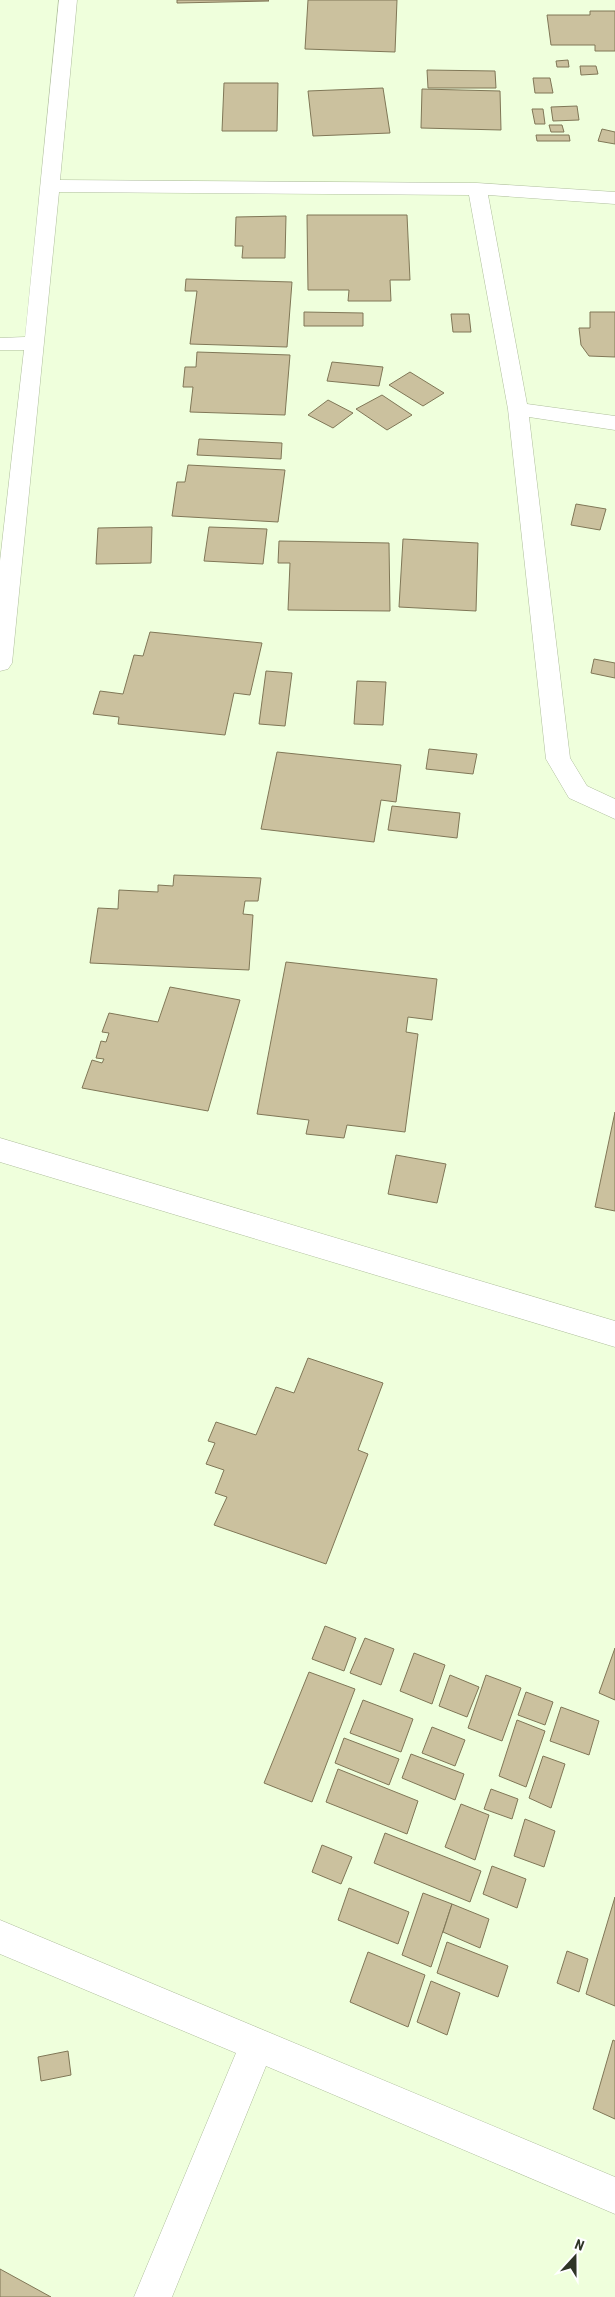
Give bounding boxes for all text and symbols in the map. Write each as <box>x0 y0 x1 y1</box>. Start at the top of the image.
north arrow <box>550 2232 600 2282</box>
text: N <box>573 2236 587 2254</box>

